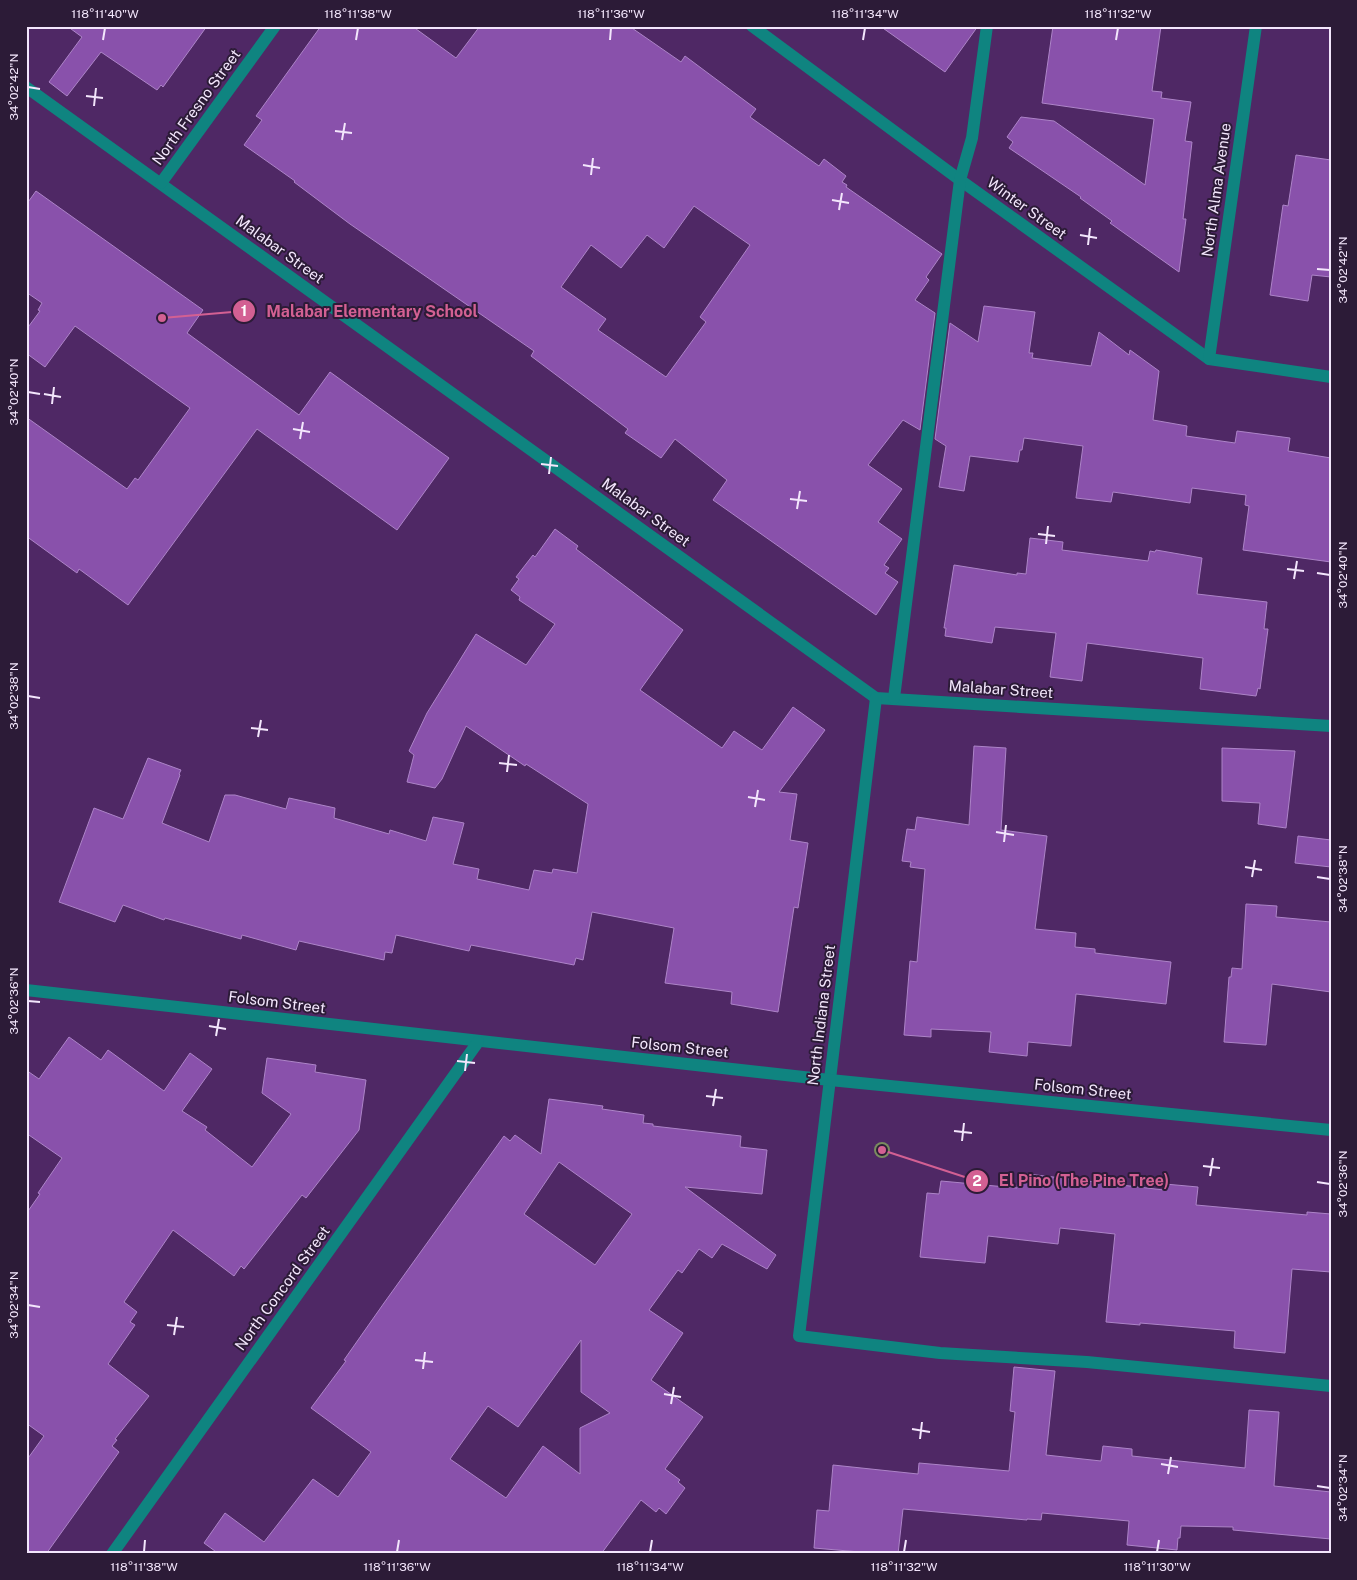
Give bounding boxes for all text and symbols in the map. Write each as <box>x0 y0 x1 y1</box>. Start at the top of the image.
text: 118°11'40"W <box>71 7 139 21</box>
text: 118°11'38"W <box>324 7 392 21</box>
text: 118°11'36"W <box>577 7 645 21</box>
text: 118°11'34"W <box>831 7 899 21</box>
text: 118°11'32"W <box>1084 7 1152 21</box>
street label: North Fresno Street <box>148 46 244 168</box>
text: 34°02'42"N <box>7 54 21 120</box>
street label: North Alma Avenue <box>1198 122 1234 258</box>
street label: Winter Street <box>984 174 1070 243</box>
street label: Malabar Street <box>233 211 328 287</box>
text: 34°02'42"N <box>1336 237 1350 303</box>
callout: Malabar Elementary School <box>232 295 488 326</box>
text: 1 <box>241 302 247 319</box>
text: Malabar Elementary School <box>266 302 478 321</box>
text: 34°02'40"N <box>7 358 21 426</box>
street label: Malabar Street <box>599 474 694 550</box>
text: 34°02'40"N <box>1336 541 1350 609</box>
text: 34°02'38"N <box>7 662 21 730</box>
street label: Malabar Street <box>948 677 1054 701</box>
text: 34°02'38"N <box>1336 845 1350 913</box>
street label: North Indiana Street <box>804 943 838 1086</box>
text: 34°02'36"N <box>7 967 21 1035</box>
street label: Folsom Street <box>227 988 327 1016</box>
street label: Folsom Street <box>630 1033 730 1061</box>
street label: Folsom Street <box>1033 1075 1133 1103</box>
text: 34°02'36"N <box>1336 1150 1350 1218</box>
callout: El Pino (The Pine Tree) <box>964 1165 1180 1196</box>
text: El Pino (The Pine Tree) <box>999 1171 1169 1190</box>
text: 2 <box>972 1172 982 1189</box>
street label: North Concord Street <box>231 1222 333 1354</box>
text: 34°02'34"N <box>7 1271 21 1339</box>
text: 34°02'34"N <box>1336 1454 1350 1522</box>
text: 118°11'38"W <box>110 1560 178 1574</box>
text: 118°11'36"W <box>363 1560 431 1574</box>
text: 118°11'34"W <box>616 1560 684 1574</box>
text: 118°11'32"W <box>870 1560 938 1574</box>
text: 118°11'30"W <box>1123 1560 1191 1574</box>

